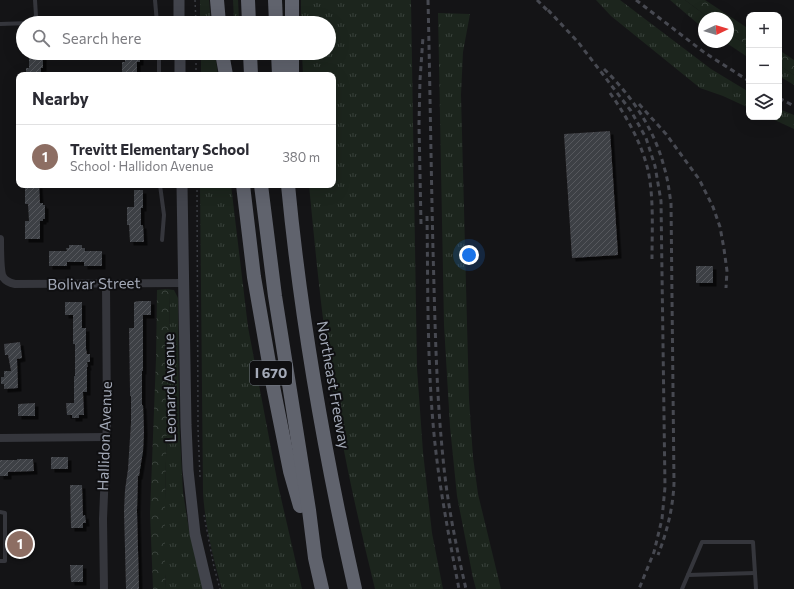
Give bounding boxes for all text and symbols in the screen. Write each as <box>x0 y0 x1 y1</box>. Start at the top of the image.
north arrow <box>698 12 734 48</box>
map controls <box>746 12 782 120</box>
button: + <box>746 12 782 48</box>
search box <box>16 16 336 60</box>
icon: search <box>30 27 52 49</box>
text: Search here <box>62 29 141 47</box>
button: − <box>746 48 782 84</box>
button: layers <box>746 84 782 120</box>
text: Nearby <box>32 88 89 109</box>
text: Trevitt Elementary School <box>70 140 249 158</box>
text: 1 <box>42 149 48 165</box>
text: 380 m <box>282 149 320 165</box>
text: School · Hallidon Avenue <box>70 158 213 174</box>
your location <box>459 245 479 265</box>
street label: Bolivar Street <box>47 273 141 293</box>
street label: Northeast Freeway <box>314 319 354 450</box>
street label: Leonard Avenue <box>159 333 179 443</box>
road number: I 670 <box>250 361 292 385</box>
street label: Hallidon Avenue <box>93 381 115 491</box>
pin: 1 <box>7 529 33 559</box>

